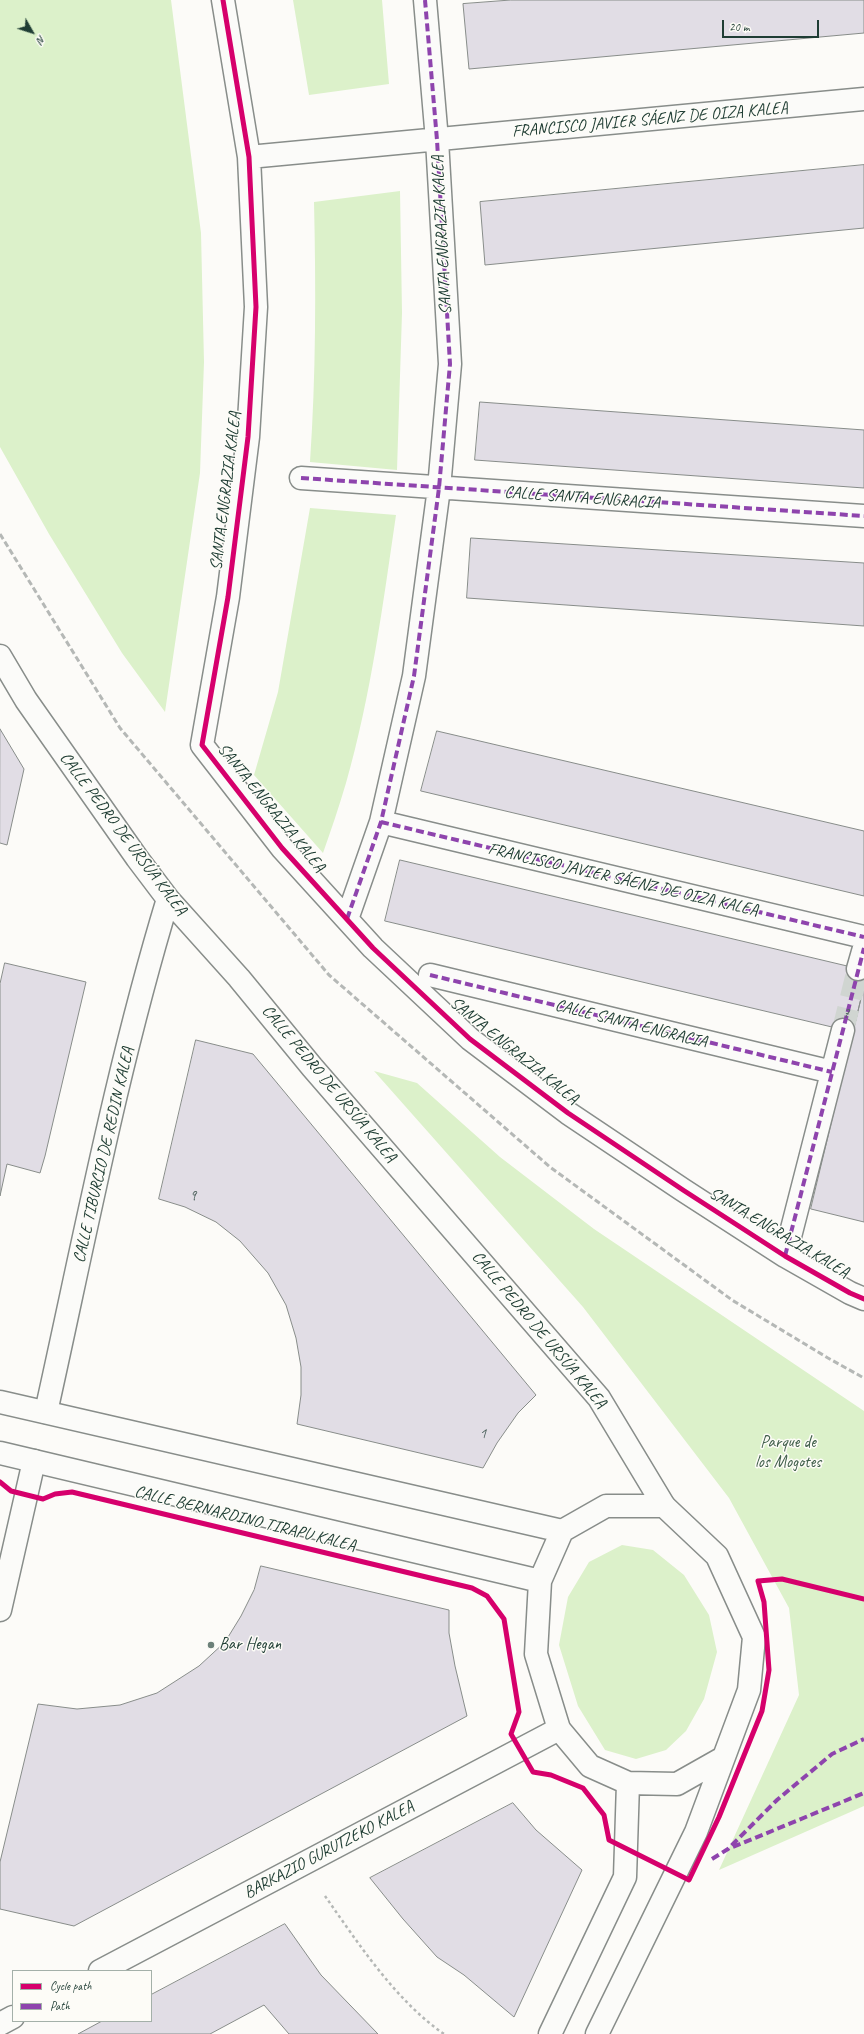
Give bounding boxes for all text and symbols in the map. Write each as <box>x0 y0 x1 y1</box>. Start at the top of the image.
north arrow <box>12 12 52 52</box>
scale bar <box>724 12 821 38</box>
text: 20 m <box>729 19 749 35</box>
text: N <box>34 32 49 47</box>
street label: FRANCISCO JAVIER SÁENZ DE OIZA KALEA <box>511 98 789 142</box>
street label: SANTA ENGRAZIA KALEA <box>428 155 456 315</box>
street label: SANTA ENGRAZIA KALEA <box>206 411 246 571</box>
street label: CALLE SANTA ENGRACIA <box>504 482 660 514</box>
street label: SANTA ENGRAZIA KALEA <box>213 740 329 876</box>
street label: CALLE PEDRO DE URSÚA KALEA <box>55 748 191 920</box>
street label: FRANCISCO JAVIER SÁENZ DE OIZA KALEA <box>486 839 760 921</box>
street label: SANTA ENGRAZIA KALEA <box>446 993 582 1109</box>
street label: CALLE SANTA ENGRACIA <box>553 995 709 1053</box>
street label: CALLE PEDRO DE URSÚA KALEA <box>257 1001 401 1167</box>
house number: 7 <box>843 1005 849 1023</box>
street label: CALLE TIBURCIO DE REDIN KALEA <box>69 1045 139 1265</box>
street label: SANTA ENGRAZIA KALEA <box>705 1183 853 1283</box>
house number: 9 <box>190 1187 196 1205</box>
street label: CALLE PEDRO DE URSÚA KALEA <box>467 1247 611 1413</box>
house number: 1 <box>480 1425 486 1443</box>
park label: Parque de los Mogotes <box>755 1433 821 1473</box>
street label: CALLE BERNARDINO TIRAPU KALEA <box>132 1482 358 1556</box>
place label: Bar Hegan <box>219 1635 281 1655</box>
marker: Bar Hegan <box>206 1640 216 1650</box>
street label: BARKAZIO GURUTZEKO KALEA <box>241 1796 417 1904</box>
legend <box>12 1970 152 2022</box>
text: Cycle path <box>50 1978 92 1994</box>
text: Path <box>50 1998 70 2014</box>

